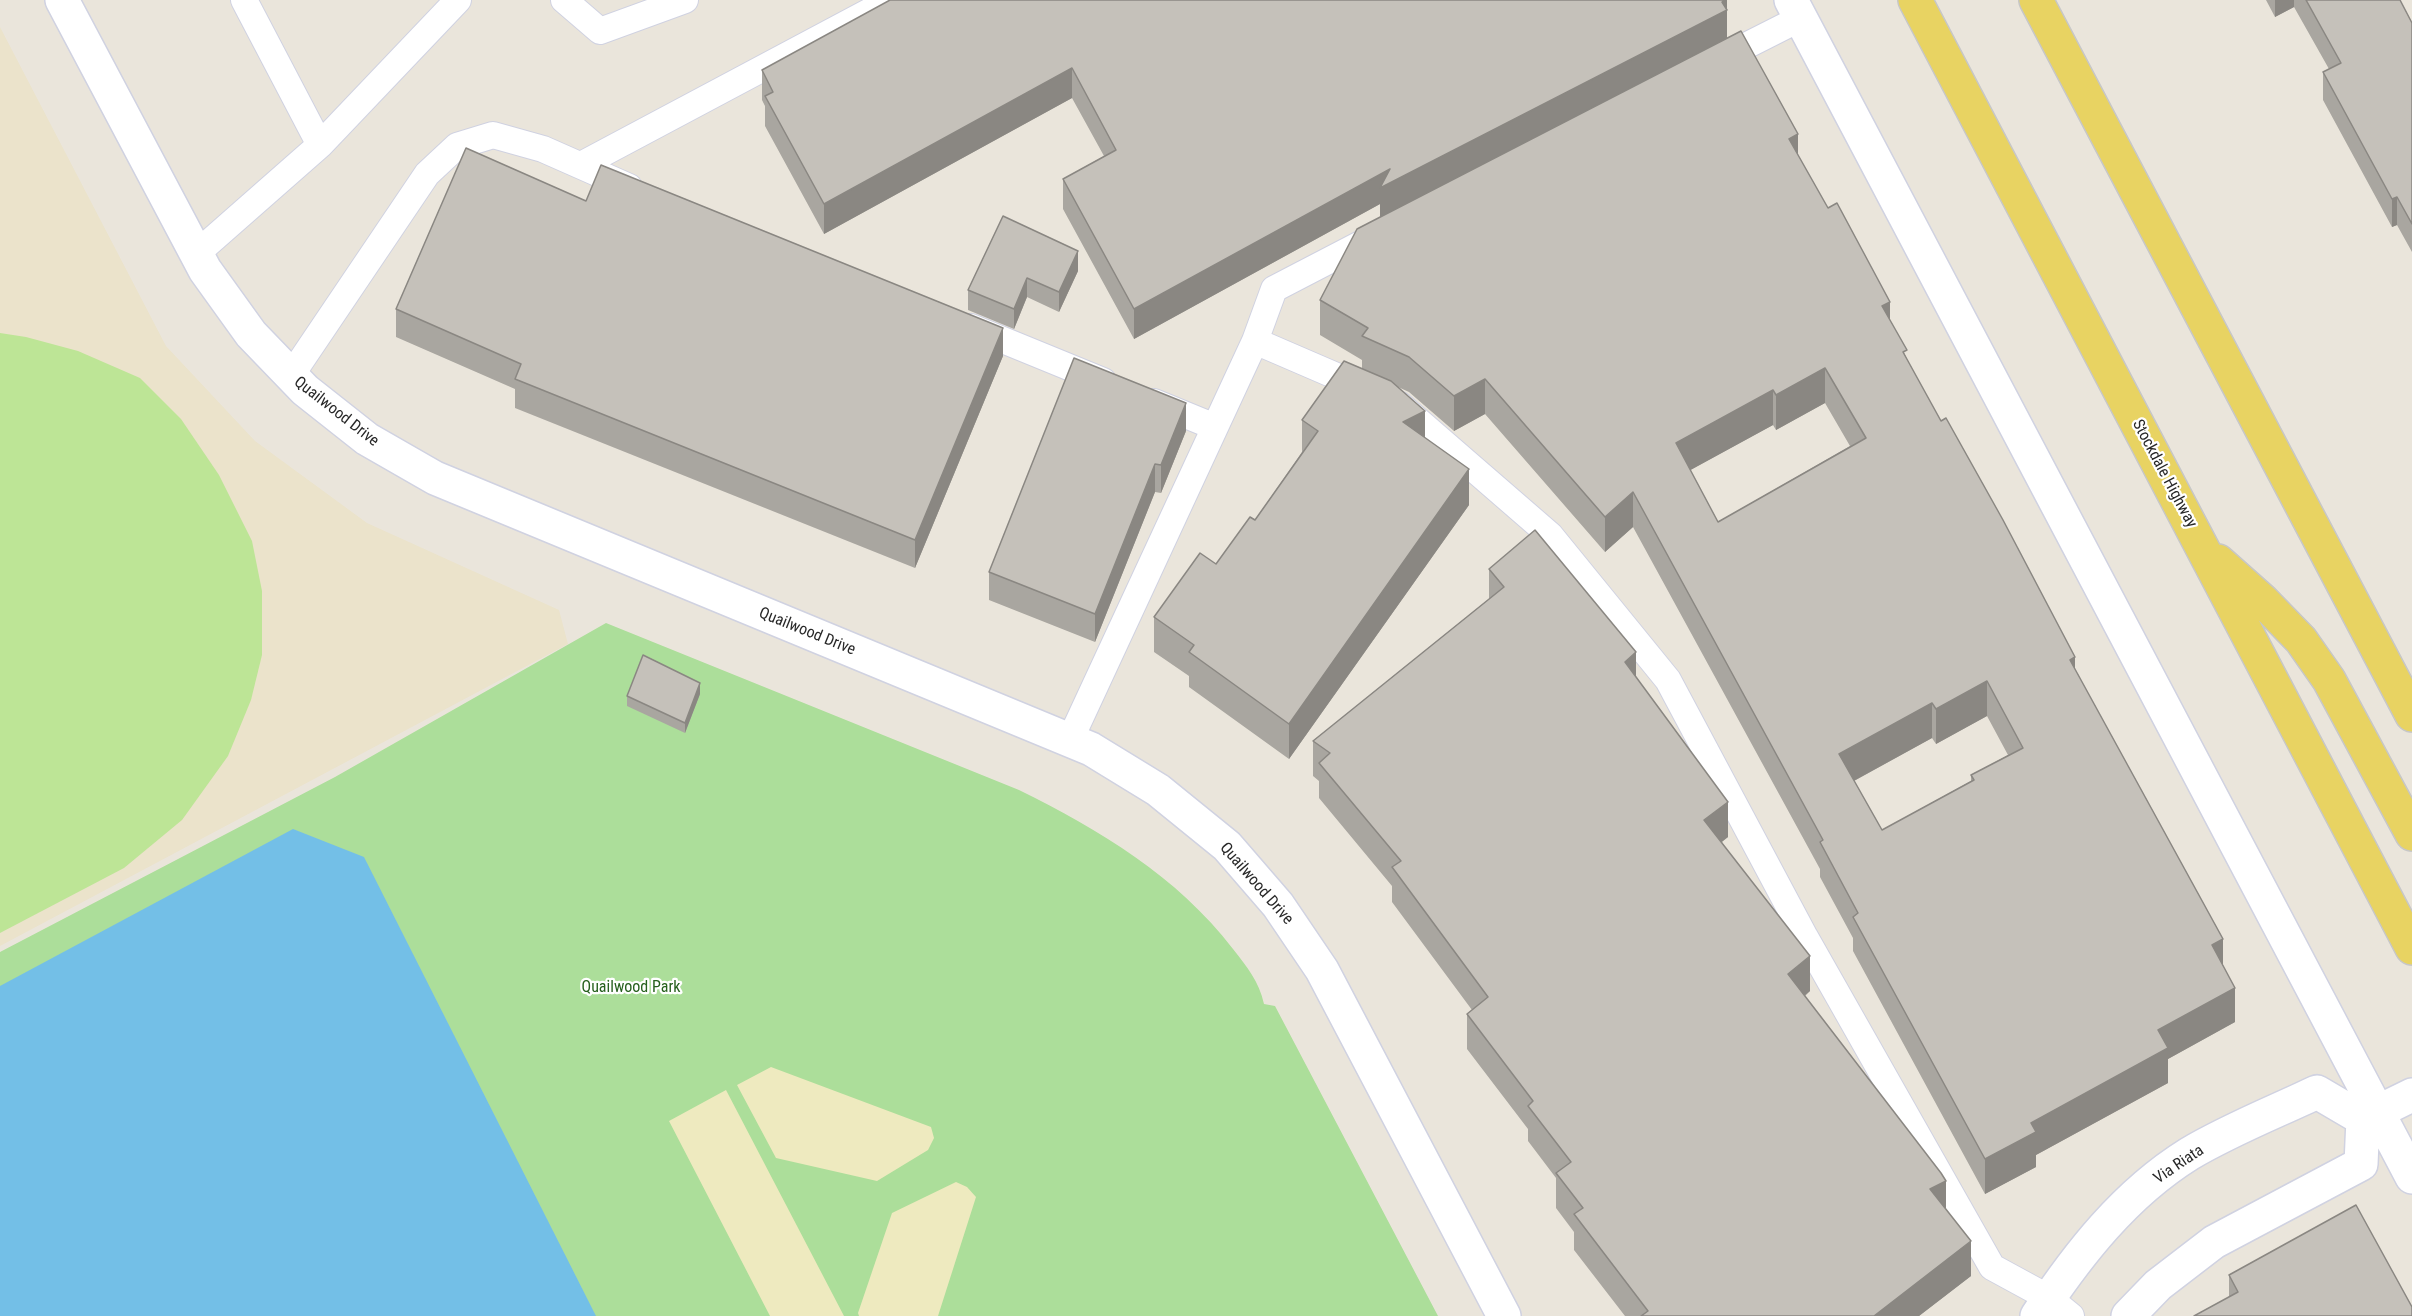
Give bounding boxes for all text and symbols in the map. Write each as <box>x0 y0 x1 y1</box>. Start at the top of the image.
street label: Quailwood Drive <box>290 373 382 451</box>
street label: Stockdale Highway <box>2127 417 2201 531</box>
street label: Quailwood Drive <box>756 604 858 660</box>
street label: Quailwood Drive <box>1215 839 1297 929</box>
park label: Quailwood Park <box>582 978 680 998</box>
street label: Via Riata <box>2150 1141 2208 1189</box>

